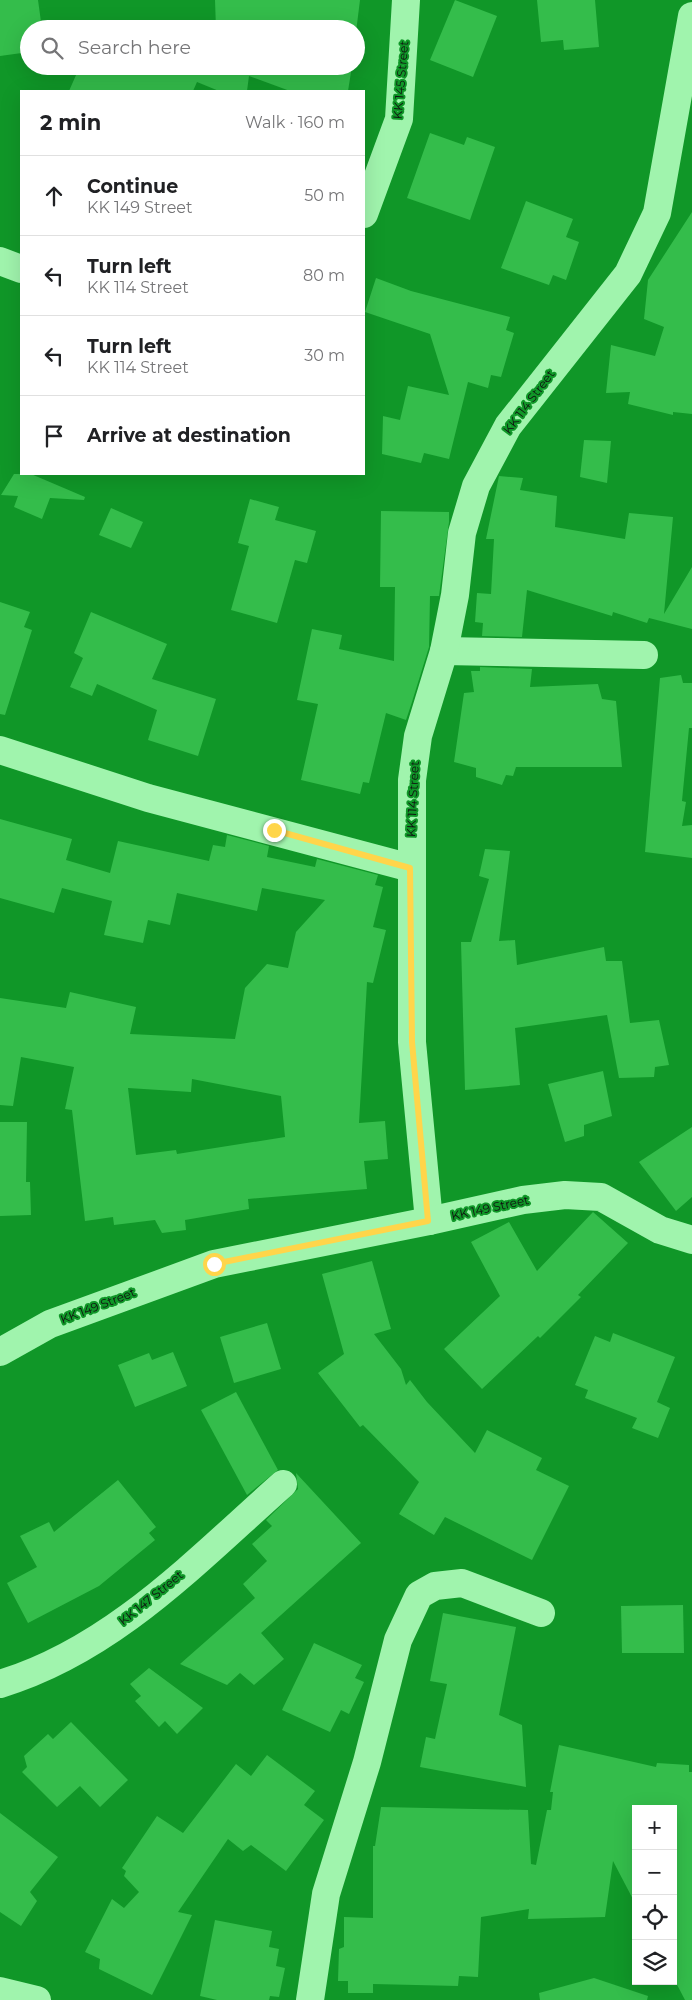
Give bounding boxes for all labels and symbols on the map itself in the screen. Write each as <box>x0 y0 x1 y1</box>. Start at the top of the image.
street label: KK 145 Street <box>390 40 411 120</box>
street label: KK 114 Street <box>500 367 558 437</box>
street label: KK 114 Street <box>403 760 422 837</box>
route end <box>263 819 286 842</box>
street label: KK 149 Street <box>450 1192 530 1223</box>
route start <box>203 1253 226 1276</box>
street label: KK 149 Street <box>58 1284 138 1327</box>
street label: KK 147 Street <box>116 1567 186 1628</box>

